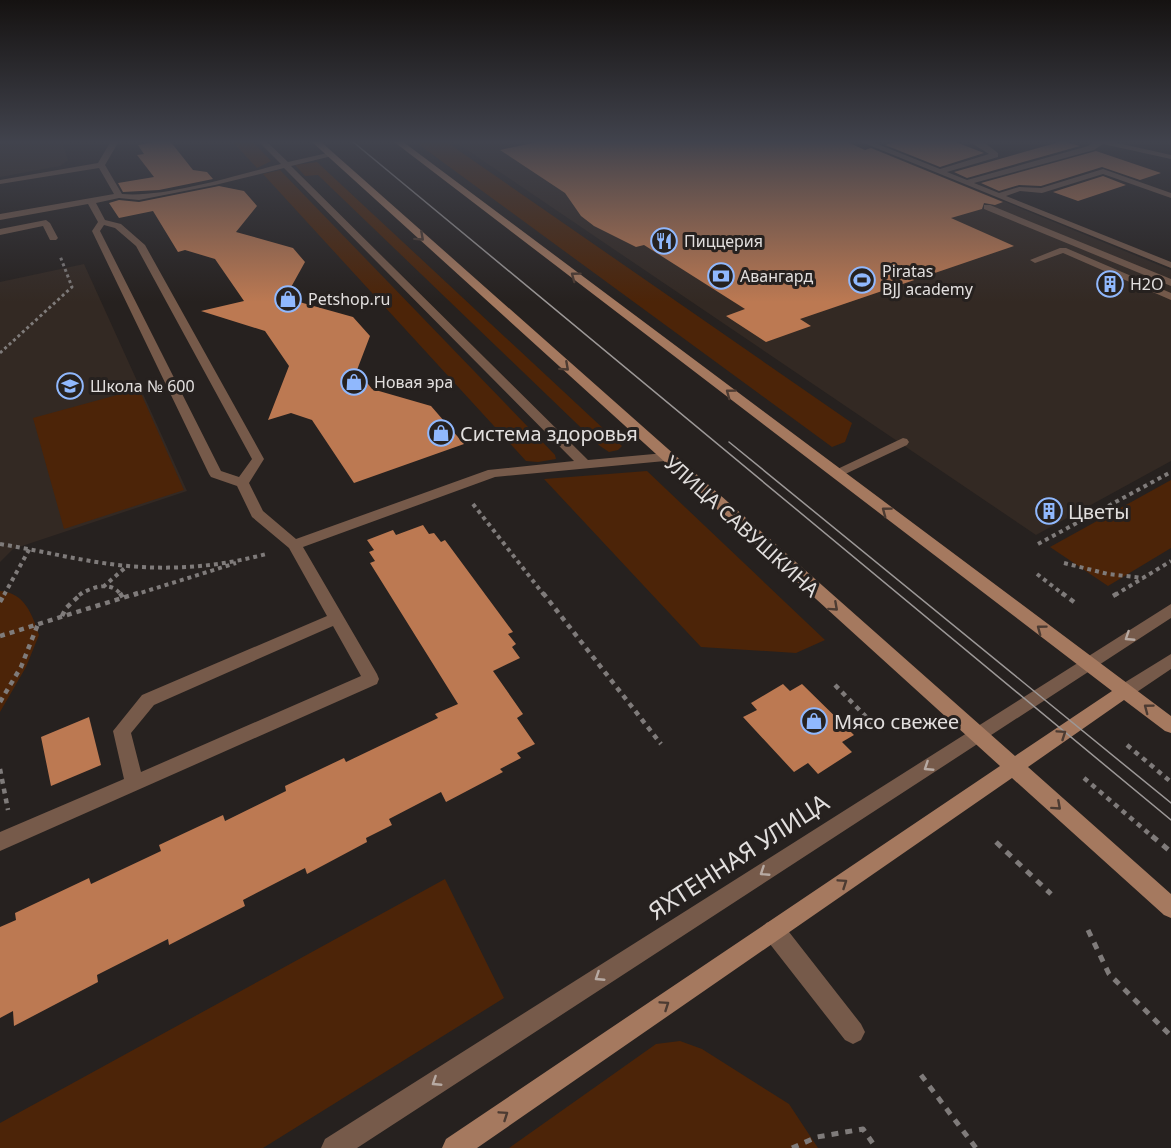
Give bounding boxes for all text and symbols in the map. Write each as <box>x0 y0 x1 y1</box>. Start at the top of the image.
restaurant icon: Пиццерия <box>649 226 679 256</box>
one-way arrow <box>414 230 424 241</box>
place label: Пиццерия <box>684 230 763 252</box>
place label: Piratas BJJ academy <box>882 260 974 300</box>
bank icon: Авангард <box>706 261 736 291</box>
place label: Авангард <box>740 265 813 287</box>
sports icon: Piratas BJJ academy <box>847 265 877 295</box>
building icon: H2O <box>1095 269 1125 299</box>
one-way arrow <box>570 272 581 283</box>
place label: H2O <box>1130 273 1164 295</box>
shop icon: Petshop.ru <box>273 284 303 314</box>
place label: Petshop.ru <box>308 288 390 310</box>
one-way arrow <box>558 360 569 371</box>
shop icon: Новая эра <box>339 367 369 397</box>
school or university icon: Школа № 600 <box>55 371 85 401</box>
place label: Новая эра <box>374 371 453 393</box>
place label: Школа № 600 <box>90 375 195 397</box>
one-way arrow <box>726 390 737 401</box>
shop icon: Cистема здоровья <box>426 418 456 448</box>
place label: Cистема здоровья <box>460 420 638 447</box>
street label: УЛИЦА САВУШКИНА <box>659 449 825 603</box>
building icon: Цветы <box>1034 496 1064 526</box>
place label: Цветы <box>1068 498 1129 525</box>
one-way arrow <box>881 507 892 518</box>
one-way arrow <box>827 600 838 611</box>
one-way arrow <box>1037 625 1048 636</box>
one-way arrow <box>1125 630 1136 641</box>
one-way arrow <box>1144 705 1155 716</box>
shop icon: Мясо свежее <box>799 706 829 736</box>
place label: Мясо свежее <box>834 708 959 735</box>
one-way arrow <box>1055 730 1066 741</box>
one-way arrow <box>924 759 934 771</box>
street label: ЯХТЕННАЯ УЛИЦА <box>641 785 835 927</box>
one-way arrow <box>1050 799 1061 810</box>
one-way arrow <box>760 864 770 876</box>
one-way arrow <box>836 879 847 890</box>
one-way arrow <box>595 969 606 980</box>
one-way arrow <box>658 1001 669 1012</box>
one-way arrow <box>432 1075 442 1087</box>
one-way arrow <box>497 1111 508 1122</box>

